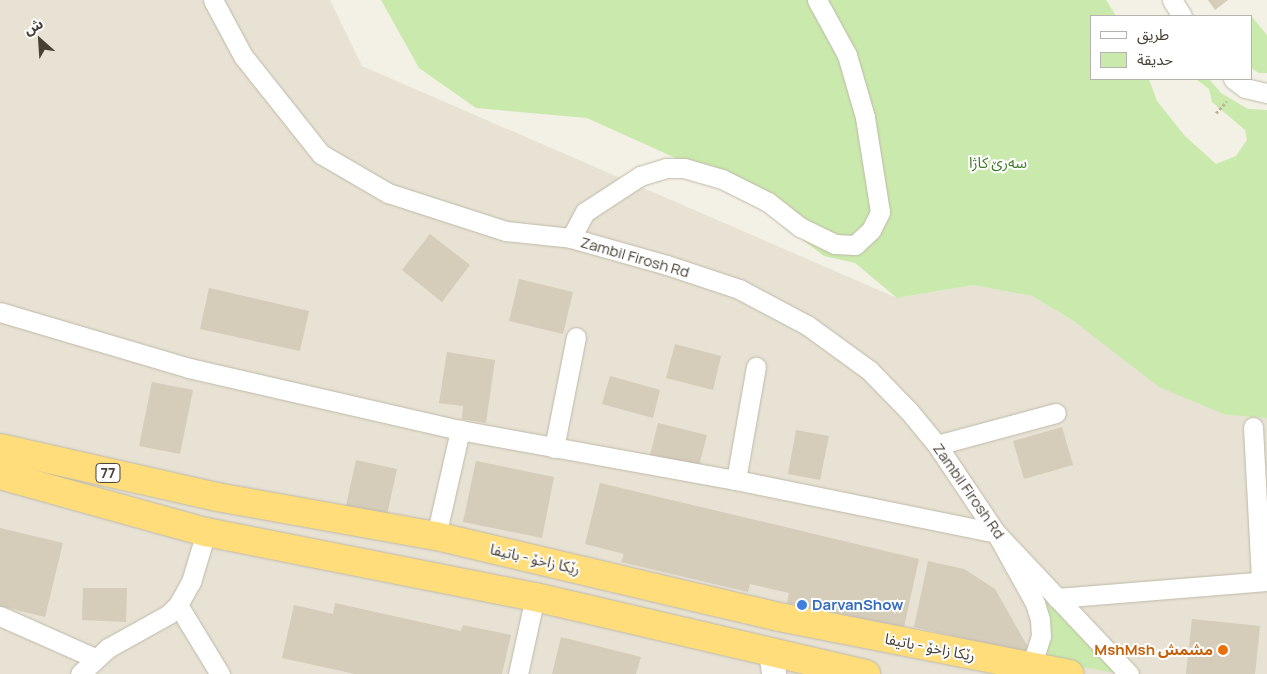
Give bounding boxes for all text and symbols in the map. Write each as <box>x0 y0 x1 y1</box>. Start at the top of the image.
text: ش <box>20 13 46 39</box>
north arrow <box>15 15 65 65</box>
legend <box>1090 15 1252 80</box>
text: طريق <box>1137 24 1169 45</box>
text: حديقة <box>1137 49 1173 70</box>
park label: سەرێ کاژا <box>969 154 1027 172</box>
street label: Zambil Firosh Rd <box>579 233 691 281</box>
street label: Zambil Firosh Rd <box>929 440 1009 542</box>
road number: 77 <box>94 462 122 484</box>
street label: رێکا زاخۆ - باتیفا <box>488 540 582 578</box>
place label: DarvanShow <box>812 596 903 614</box>
marker: DarvanShow <box>796 599 808 611</box>
street label: رێکا زاخۆ - باتیفا <box>883 629 977 665</box>
place label: MshMsh مشمش <box>1094 641 1213 659</box>
marker: MshMsh مشمش <box>1217 644 1229 656</box>

